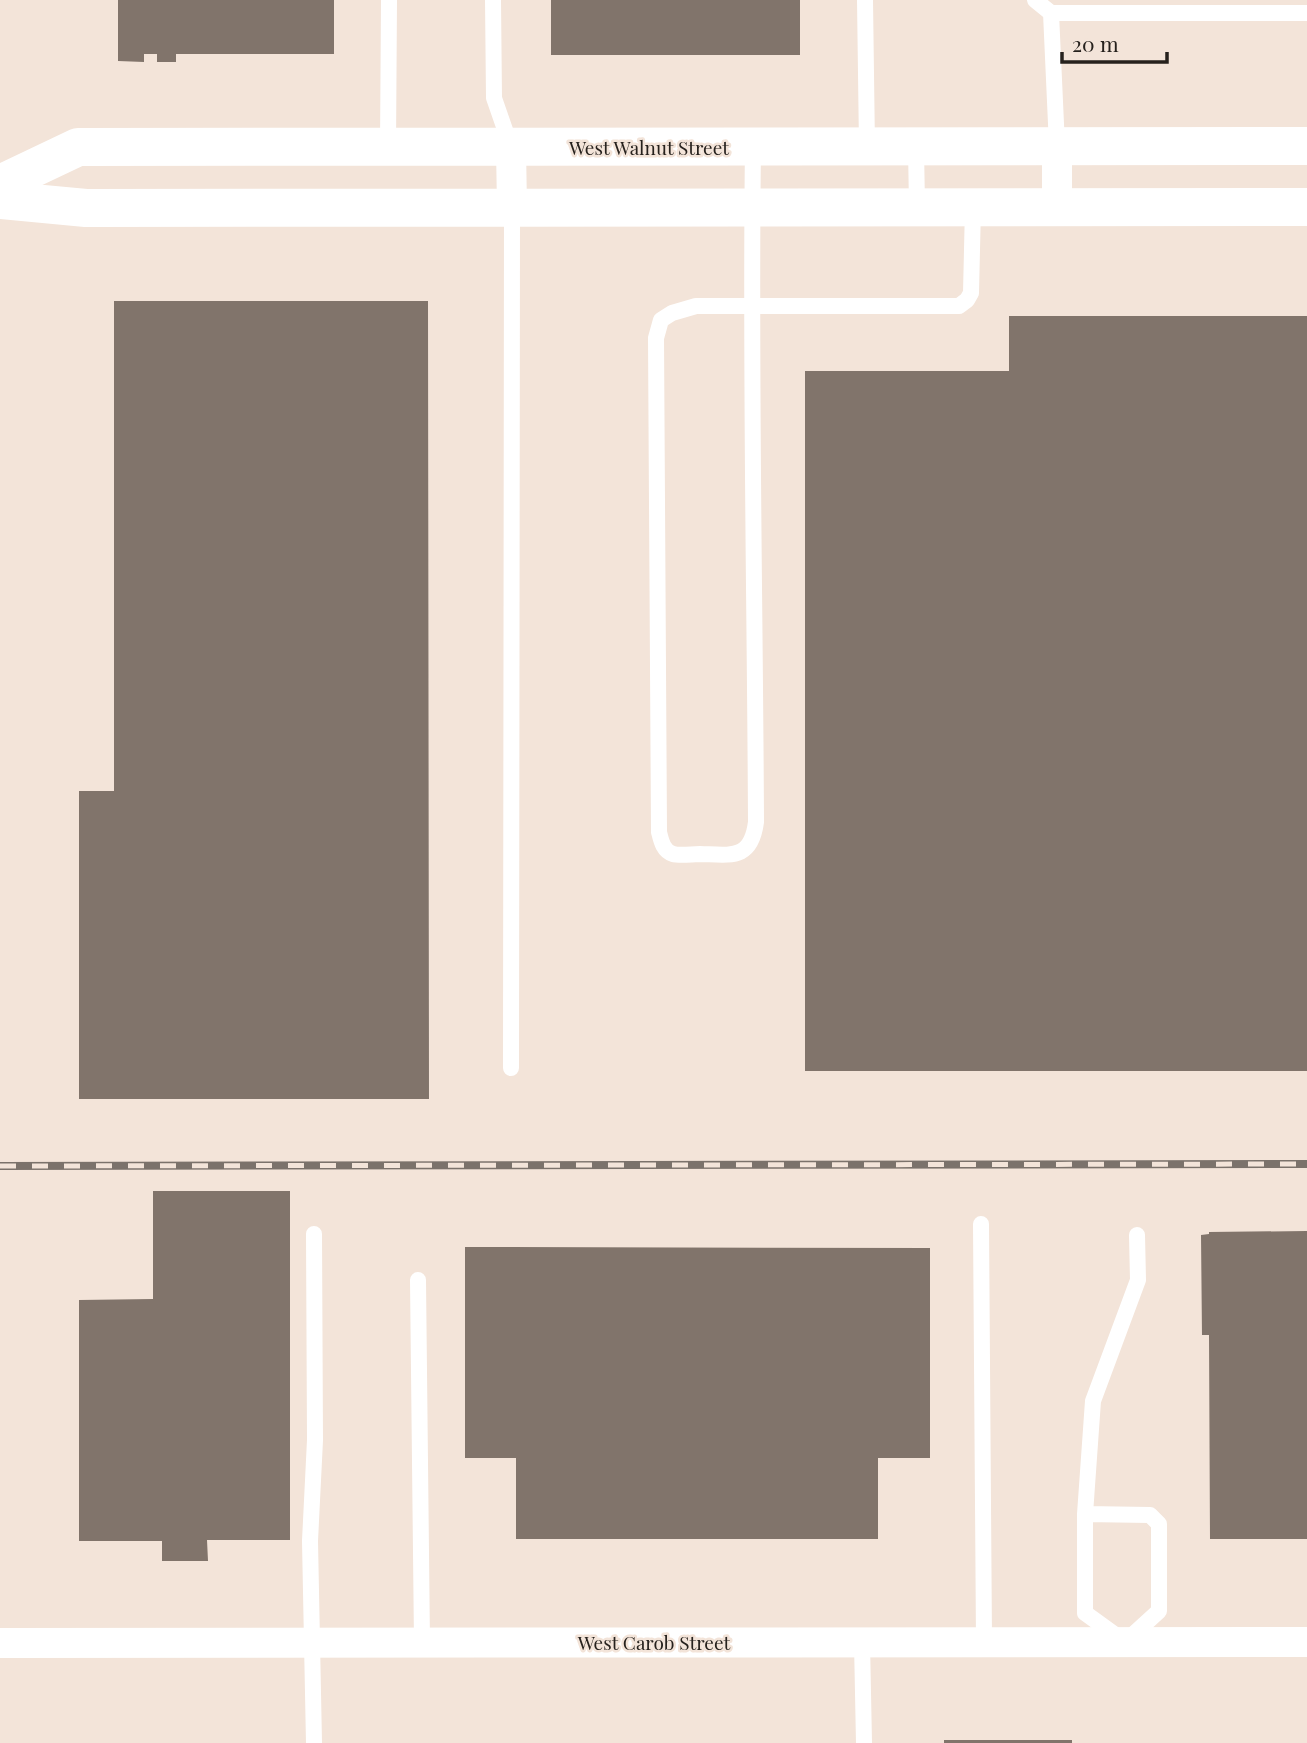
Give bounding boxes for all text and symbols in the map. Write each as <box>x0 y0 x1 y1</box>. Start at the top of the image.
scale bar <box>1062 21 1167 65</box>
text: 20 m <box>1072 29 1119 57</box>
street label: West Walnut Street <box>568 134 729 160</box>
street label: West Carob Street <box>577 1629 731 1655</box>

